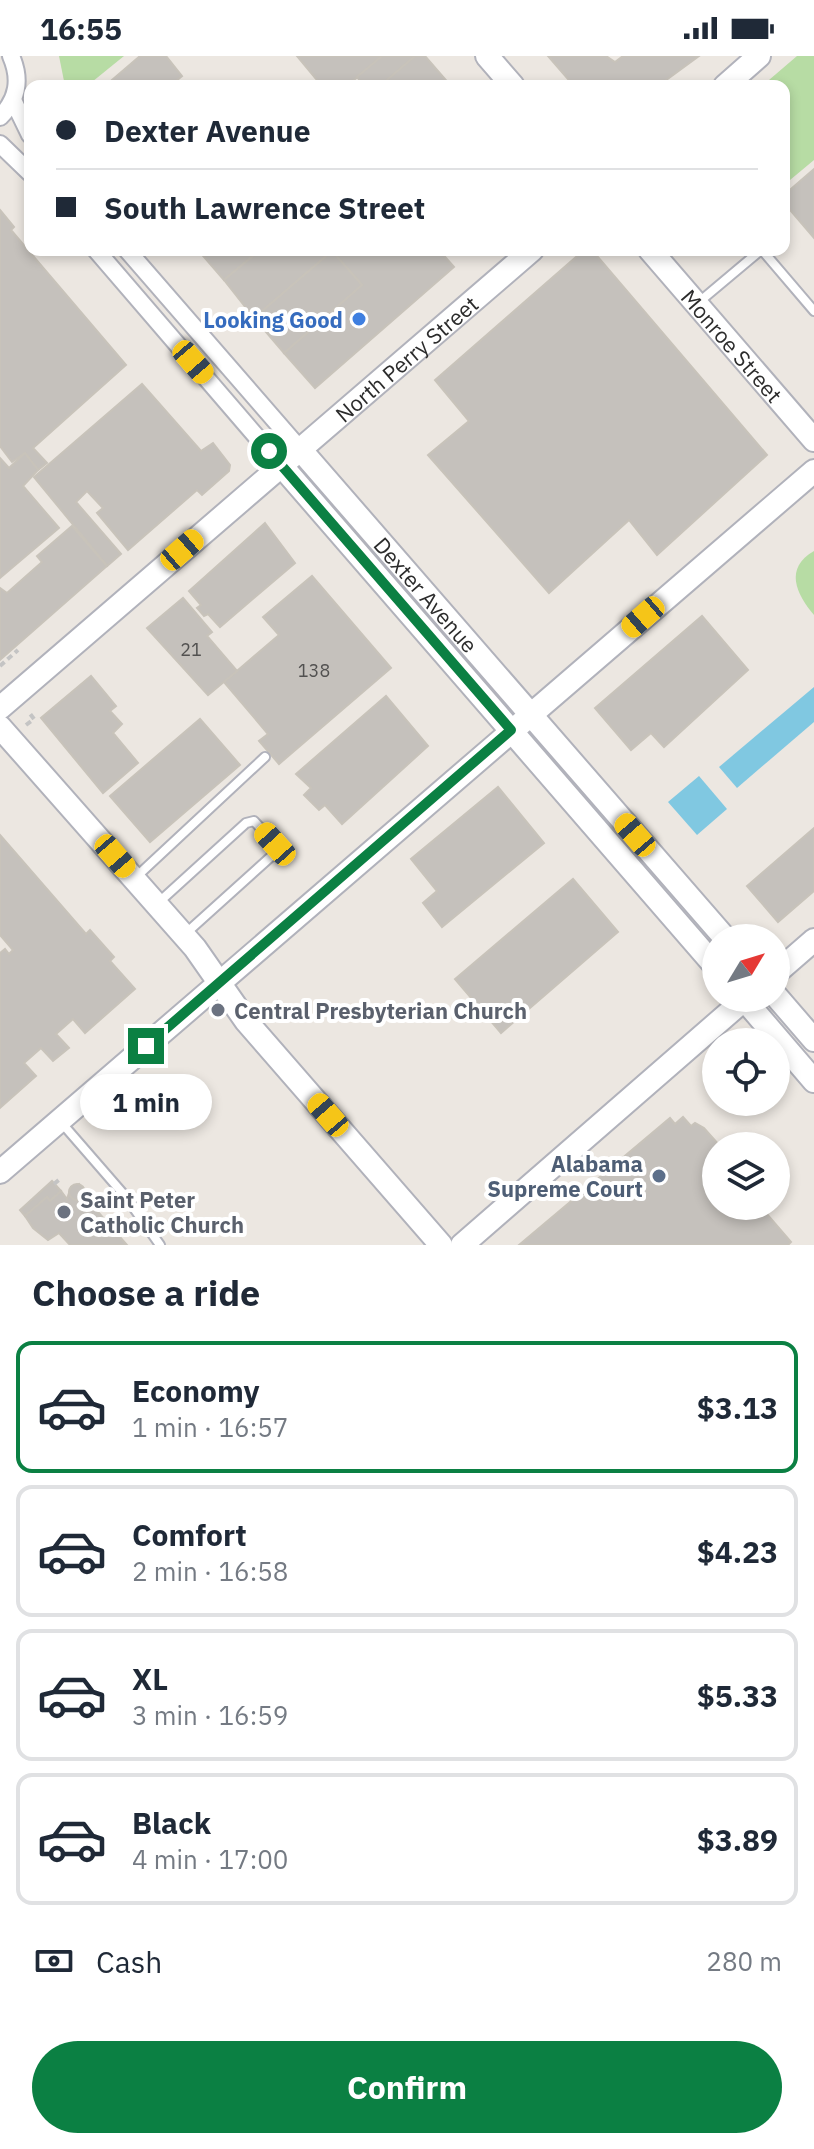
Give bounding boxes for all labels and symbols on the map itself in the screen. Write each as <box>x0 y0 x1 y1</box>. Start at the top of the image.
street label: Monroe Street <box>675 283 789 408</box>
street label: North Perry Street <box>329 289 484 428</box>
place label: Looking Good <box>203 305 343 334</box>
marker: Looking Good <box>350 310 368 328</box>
car <box>168 336 218 388</box>
route start <box>251 433 287 469</box>
car <box>156 525 208 575</box>
street label: Dexter Avenue <box>368 530 485 658</box>
car <box>617 592 669 642</box>
house number: 21 <box>180 638 202 661</box>
house number: 138 <box>298 659 330 682</box>
car <box>610 809 660 861</box>
car <box>250 818 300 870</box>
car <box>90 830 140 882</box>
north arrow <box>702 924 790 1012</box>
place label: Central Presbyterian Church <box>234 996 527 1025</box>
marker: Central Presbyterian Church <box>209 1001 227 1019</box>
route end <box>128 1028 164 1064</box>
callout: 1 min <box>80 1074 212 1130</box>
car <box>303 1089 353 1141</box>
place label: Alabama Supreme Court <box>487 1149 643 1203</box>
marker: Alabama Supreme Court <box>650 1167 668 1185</box>
place label: Saint Peter Catholic Church <box>80 1185 244 1239</box>
marker: Saint Peter Catholic Church <box>55 1203 73 1221</box>

